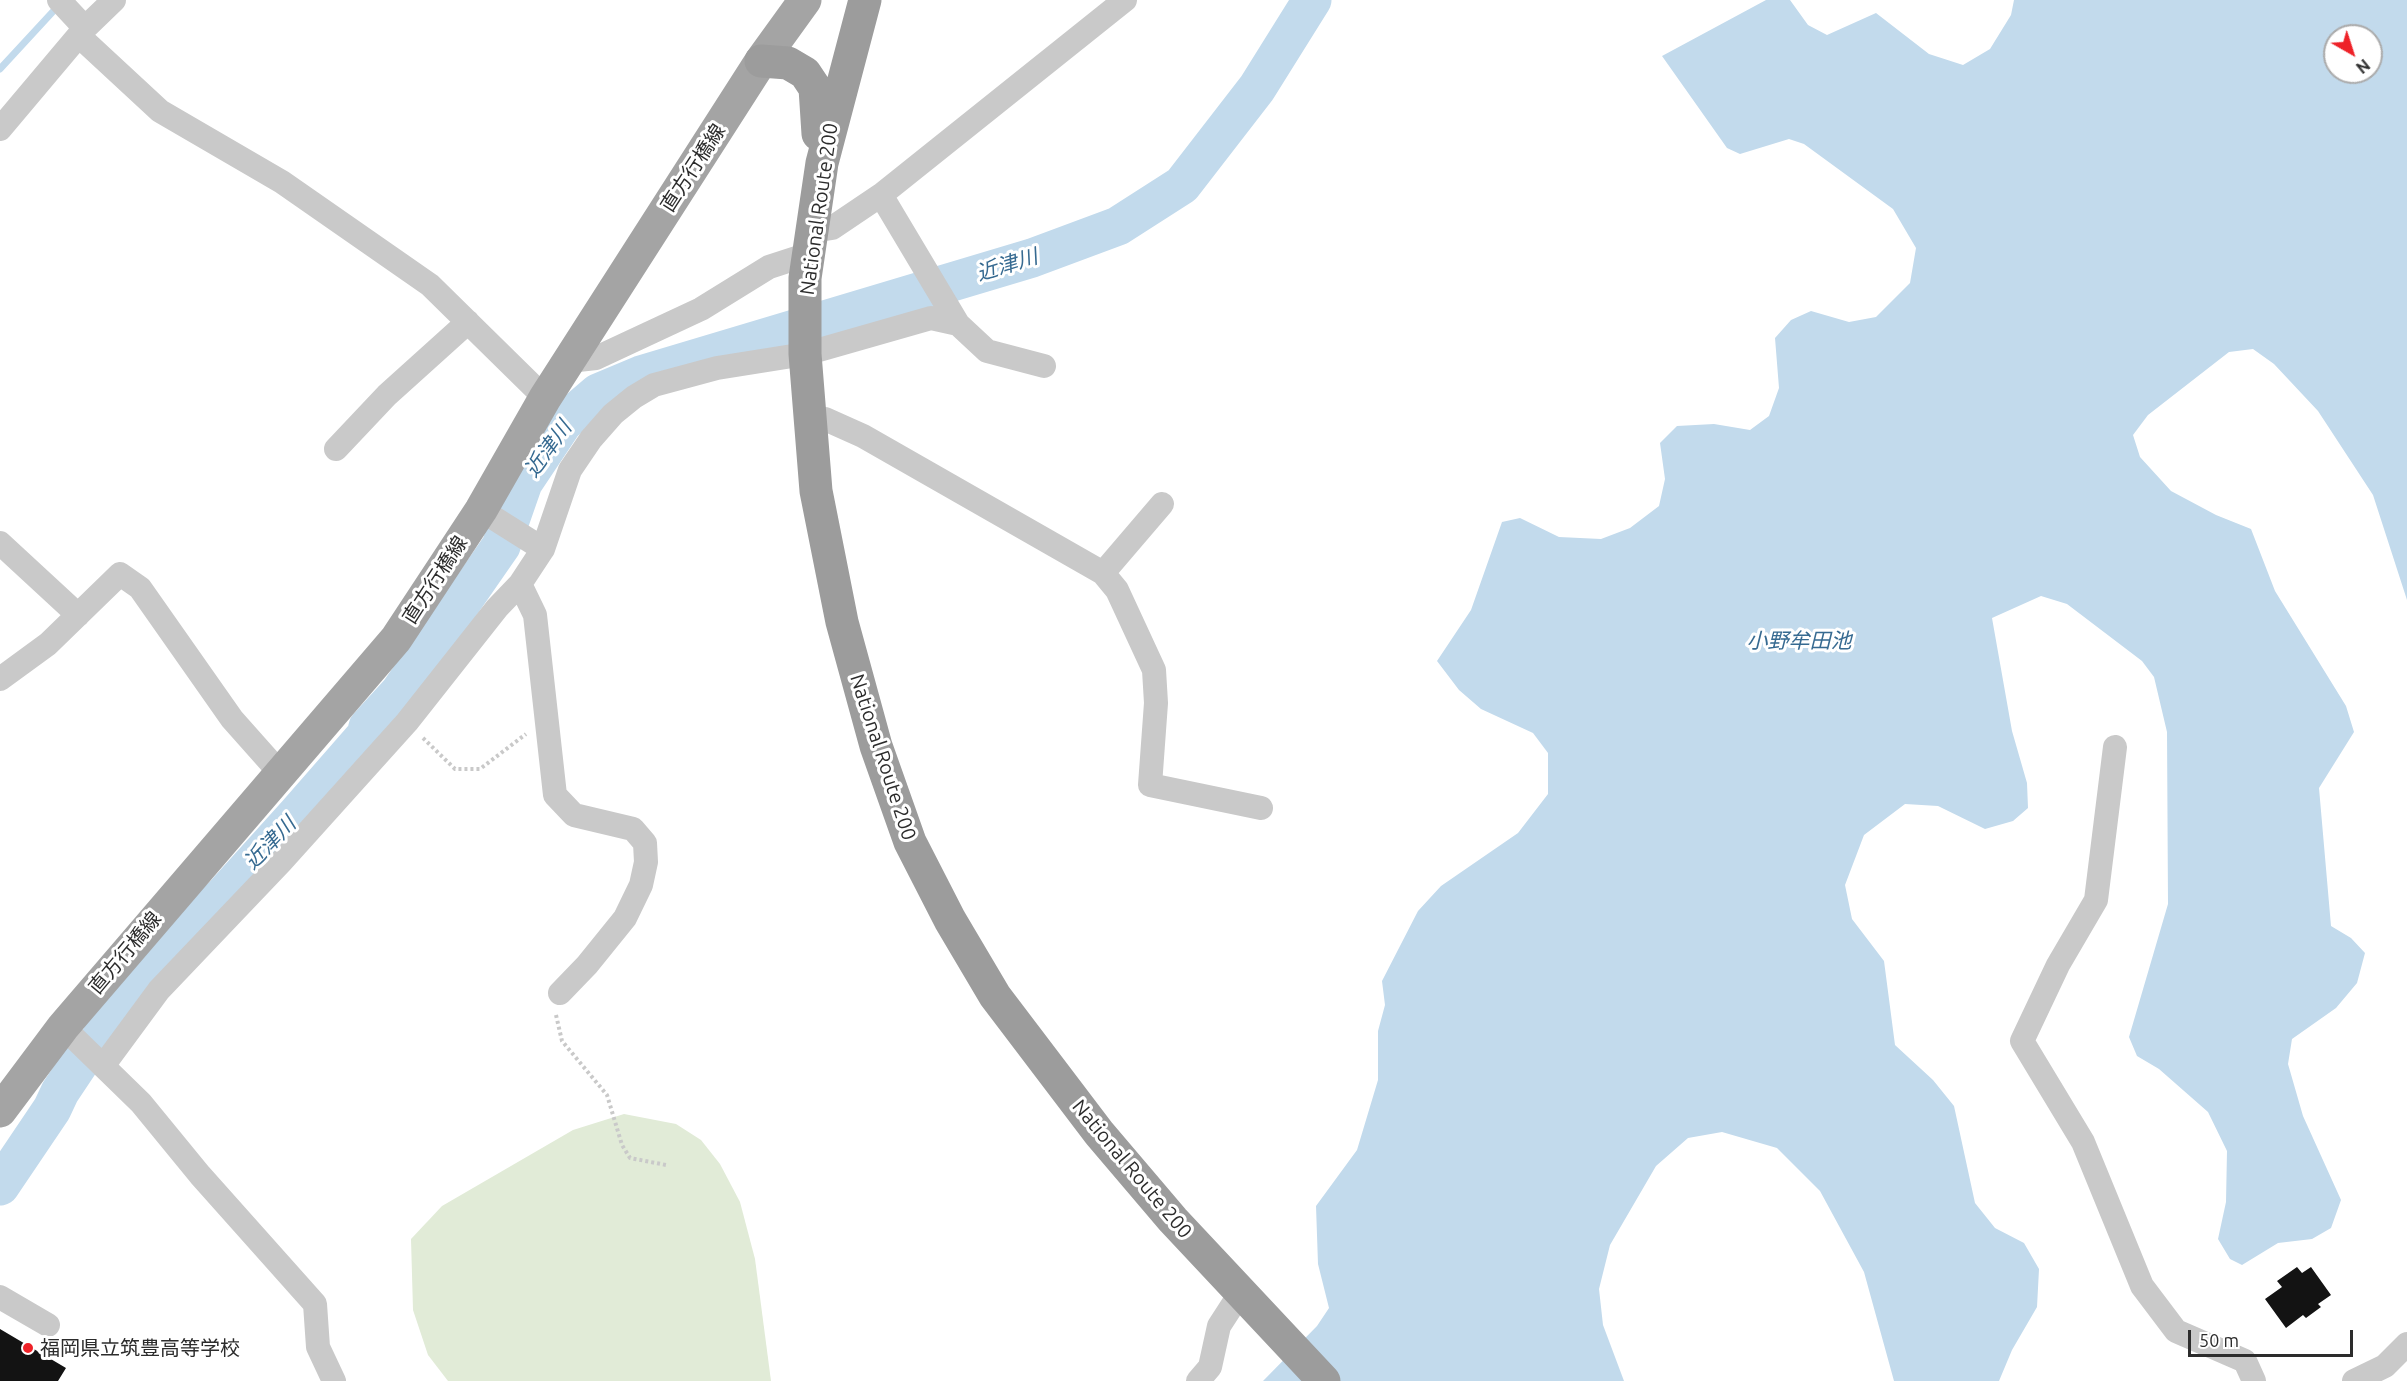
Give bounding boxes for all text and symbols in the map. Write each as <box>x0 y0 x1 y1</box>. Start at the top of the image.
north arrow <box>2323 24 2383 84</box>
text: N <box>2353 56 2373 77</box>
street label: 直方行橋線 <box>656 120 730 216</box>
street label: National Route 200 <box>795 122 843 296</box>
water label: 近津川 <box>973 244 1041 286</box>
water label: 近津川 <box>519 416 577 482</box>
street label: 直方行橋線 <box>398 532 472 628</box>
water label: 小野牟田池 <box>1747 628 1851 654</box>
street label: National Route 200 <box>845 671 921 843</box>
water label: 近津川 <box>239 812 301 874</box>
street label: 直方行橋線 <box>84 907 166 999</box>
street label: National Route 200 <box>1067 1095 1197 1243</box>
scale bar <box>2191 1318 2356 1356</box>
text: 50 m <box>2199 1330 2239 1350</box>
place label: 福岡県立筑豊高等学校 <box>40 1336 240 1360</box>
marker: 福岡県立筑豊高等学校 <box>21 1341 35 1355</box>

